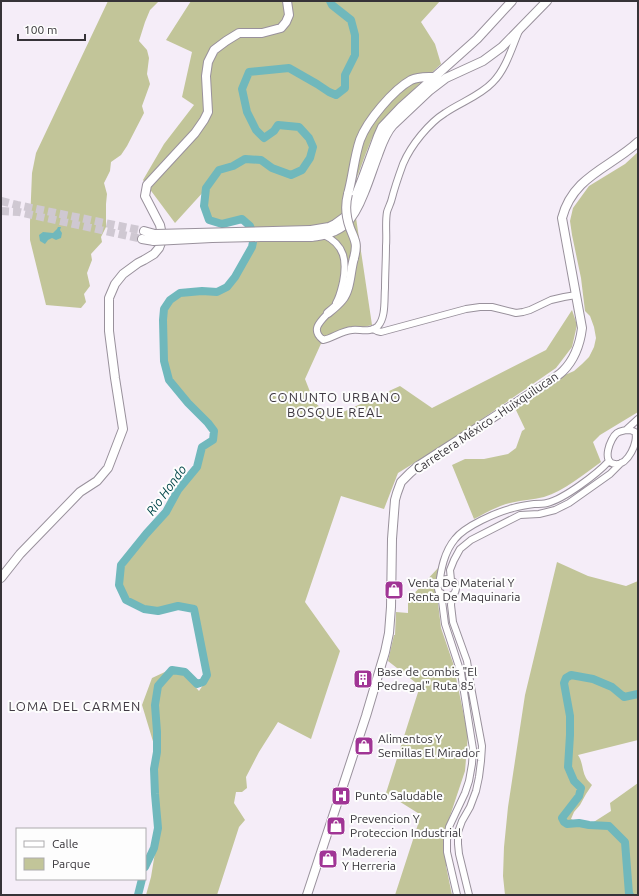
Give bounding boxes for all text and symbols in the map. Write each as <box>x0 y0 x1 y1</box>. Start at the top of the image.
scale bar <box>18 16 85 42</box>
text: 100 m <box>24 23 57 36</box>
street label: Carretera México - Huixquilucan <box>411 369 560 476</box>
district label: CONUNTO URBANO BOSQUE REAL <box>269 390 401 420</box>
water label: Rio Hondo <box>143 462 189 518</box>
place label: Venta De Material Y Renta De Maquinaria <box>408 576 520 603</box>
shop icon: Venta De Material Y Renta De Maquinaria <box>383 579 405 601</box>
place label: Base de combis "El Pedregal" Ruta 85 <box>377 665 477 692</box>
building icon: Base de combis "El Pedregal" Ruta 85 <box>352 668 374 690</box>
district label: LOMA DEL CARMEN <box>9 699 141 713</box>
place label: Alimentos Y Semillas El Mirador <box>378 732 480 759</box>
shop icon: Alimentos Y Semillas El Mirador <box>353 735 375 757</box>
hospital icon: Punto Saludable <box>330 785 352 807</box>
place label: Punto Saludable <box>355 789 443 802</box>
place label: Prevencion Y Proteccion Industrial <box>350 812 461 839</box>
shop icon: Prevencion Y Proteccion Industrial <box>325 815 347 837</box>
legend <box>16 828 146 880</box>
text: Calle <box>52 837 78 850</box>
place label: Madereria Y Herreria <box>342 845 397 872</box>
shop icon: Madereria Y Herreria <box>317 848 339 870</box>
text: Parque <box>52 857 90 870</box>

